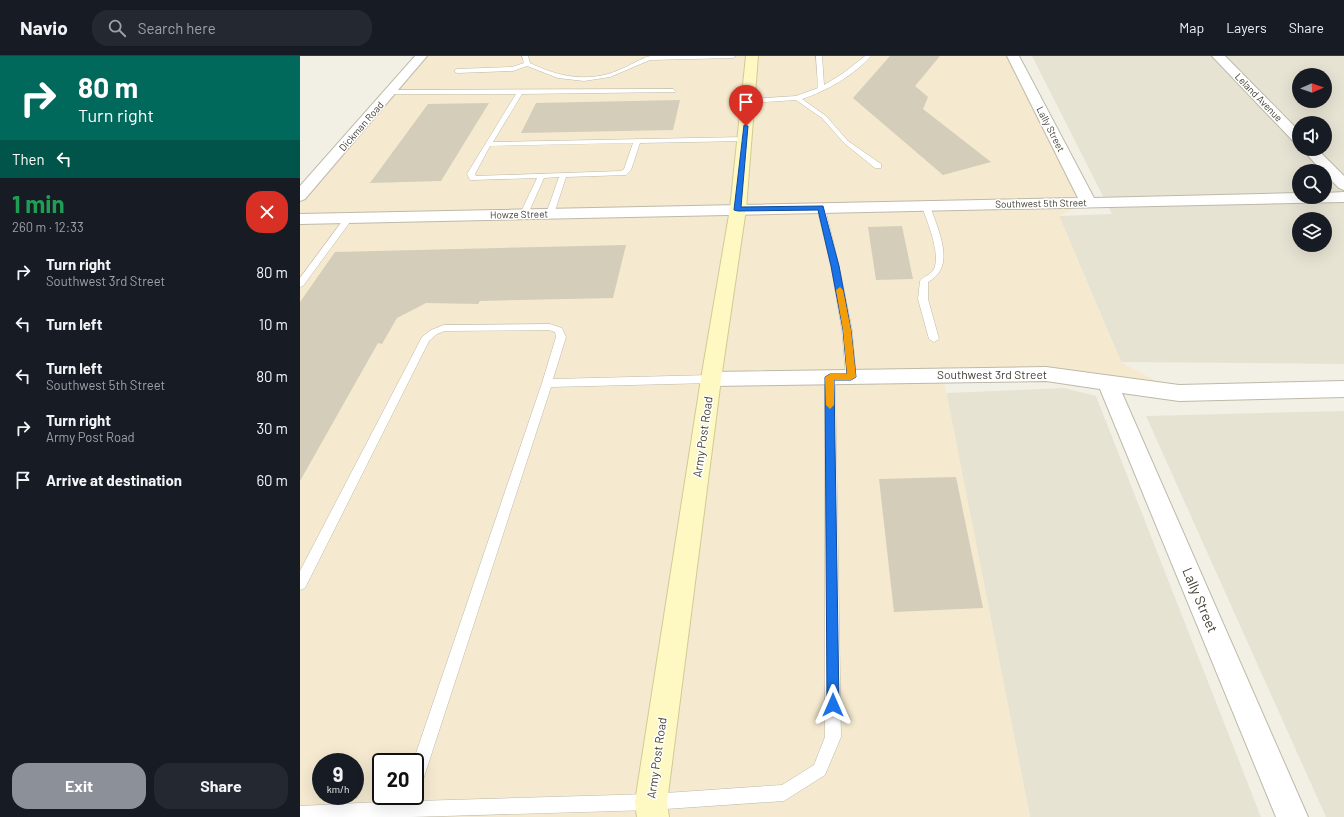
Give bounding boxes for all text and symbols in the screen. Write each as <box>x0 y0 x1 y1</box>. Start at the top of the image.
search box <box>92 10 372 46</box>
text: Navio <box>20 16 68 39</box>
icon: search <box>106 17 128 39</box>
text: Search here <box>138 19 216 37</box>
text: Map <box>1179 19 1204 36</box>
text: Layers <box>1226 19 1267 36</box>
text: Share <box>1289 19 1324 36</box>
north arrow <box>1292 68 1332 108</box>
map controls <box>1292 68 1332 252</box>
text: 80 m <box>78 70 138 104</box>
street label: Leland Avenue <box>1233 70 1285 124</box>
icon: right <box>12 72 64 124</box>
pin <box>729 85 763 126</box>
icon: arrive <box>735 91 757 113</box>
street label: Dickman Road <box>336 99 386 153</box>
text: Turn right <box>78 104 154 126</box>
street label: Lally Street <box>1034 104 1068 154</box>
button: sound <box>1292 116 1332 156</box>
icon: left <box>53 148 75 170</box>
text: Then <box>12 150 45 168</box>
button: search <box>1292 164 1332 204</box>
text: 1 min <box>12 189 65 218</box>
button: close <box>246 191 288 233</box>
street label: Southwest 5th Street <box>995 196 1087 210</box>
street label: Howze Street <box>490 207 548 221</box>
button: layers <box>1292 212 1332 252</box>
text: 260 m · 12:33 <box>12 219 84 235</box>
text: Turn right <box>46 255 111 273</box>
icon: right <box>12 261 34 283</box>
text: 80 m <box>256 263 288 281</box>
text: Southwest 3rd Street <box>46 273 165 289</box>
icon: left <box>12 313 34 335</box>
text: Turn left <box>46 315 102 333</box>
text: 10 m <box>259 315 288 333</box>
text: Turn left <box>46 359 102 377</box>
icon: left <box>12 365 34 387</box>
text: 80 m <box>256 367 288 385</box>
street label: Southwest 3rd Street <box>937 367 1047 381</box>
text: Southwest 5th Street <box>46 377 165 393</box>
street label: Army Post Road <box>689 395 715 478</box>
text: Turn right <box>46 411 111 429</box>
icon: right <box>12 417 34 439</box>
text: 30 m <box>256 419 288 437</box>
text: Army Post Road <box>46 429 135 445</box>
icon: arrive <box>12 469 34 491</box>
text: Arrive at destination <box>46 471 182 489</box>
text: 60 m <box>256 471 288 489</box>
street label: Lally Street <box>1179 565 1222 635</box>
position arrow <box>812 684 854 726</box>
street label: Army Post Road <box>643 716 669 799</box>
speed limit sign: 20 <box>372 753 424 805</box>
text: 9 <box>333 762 343 786</box>
button: Exit <box>12 763 146 809</box>
button: Share <box>154 763 288 809</box>
text: km/h <box>327 783 349 795</box>

